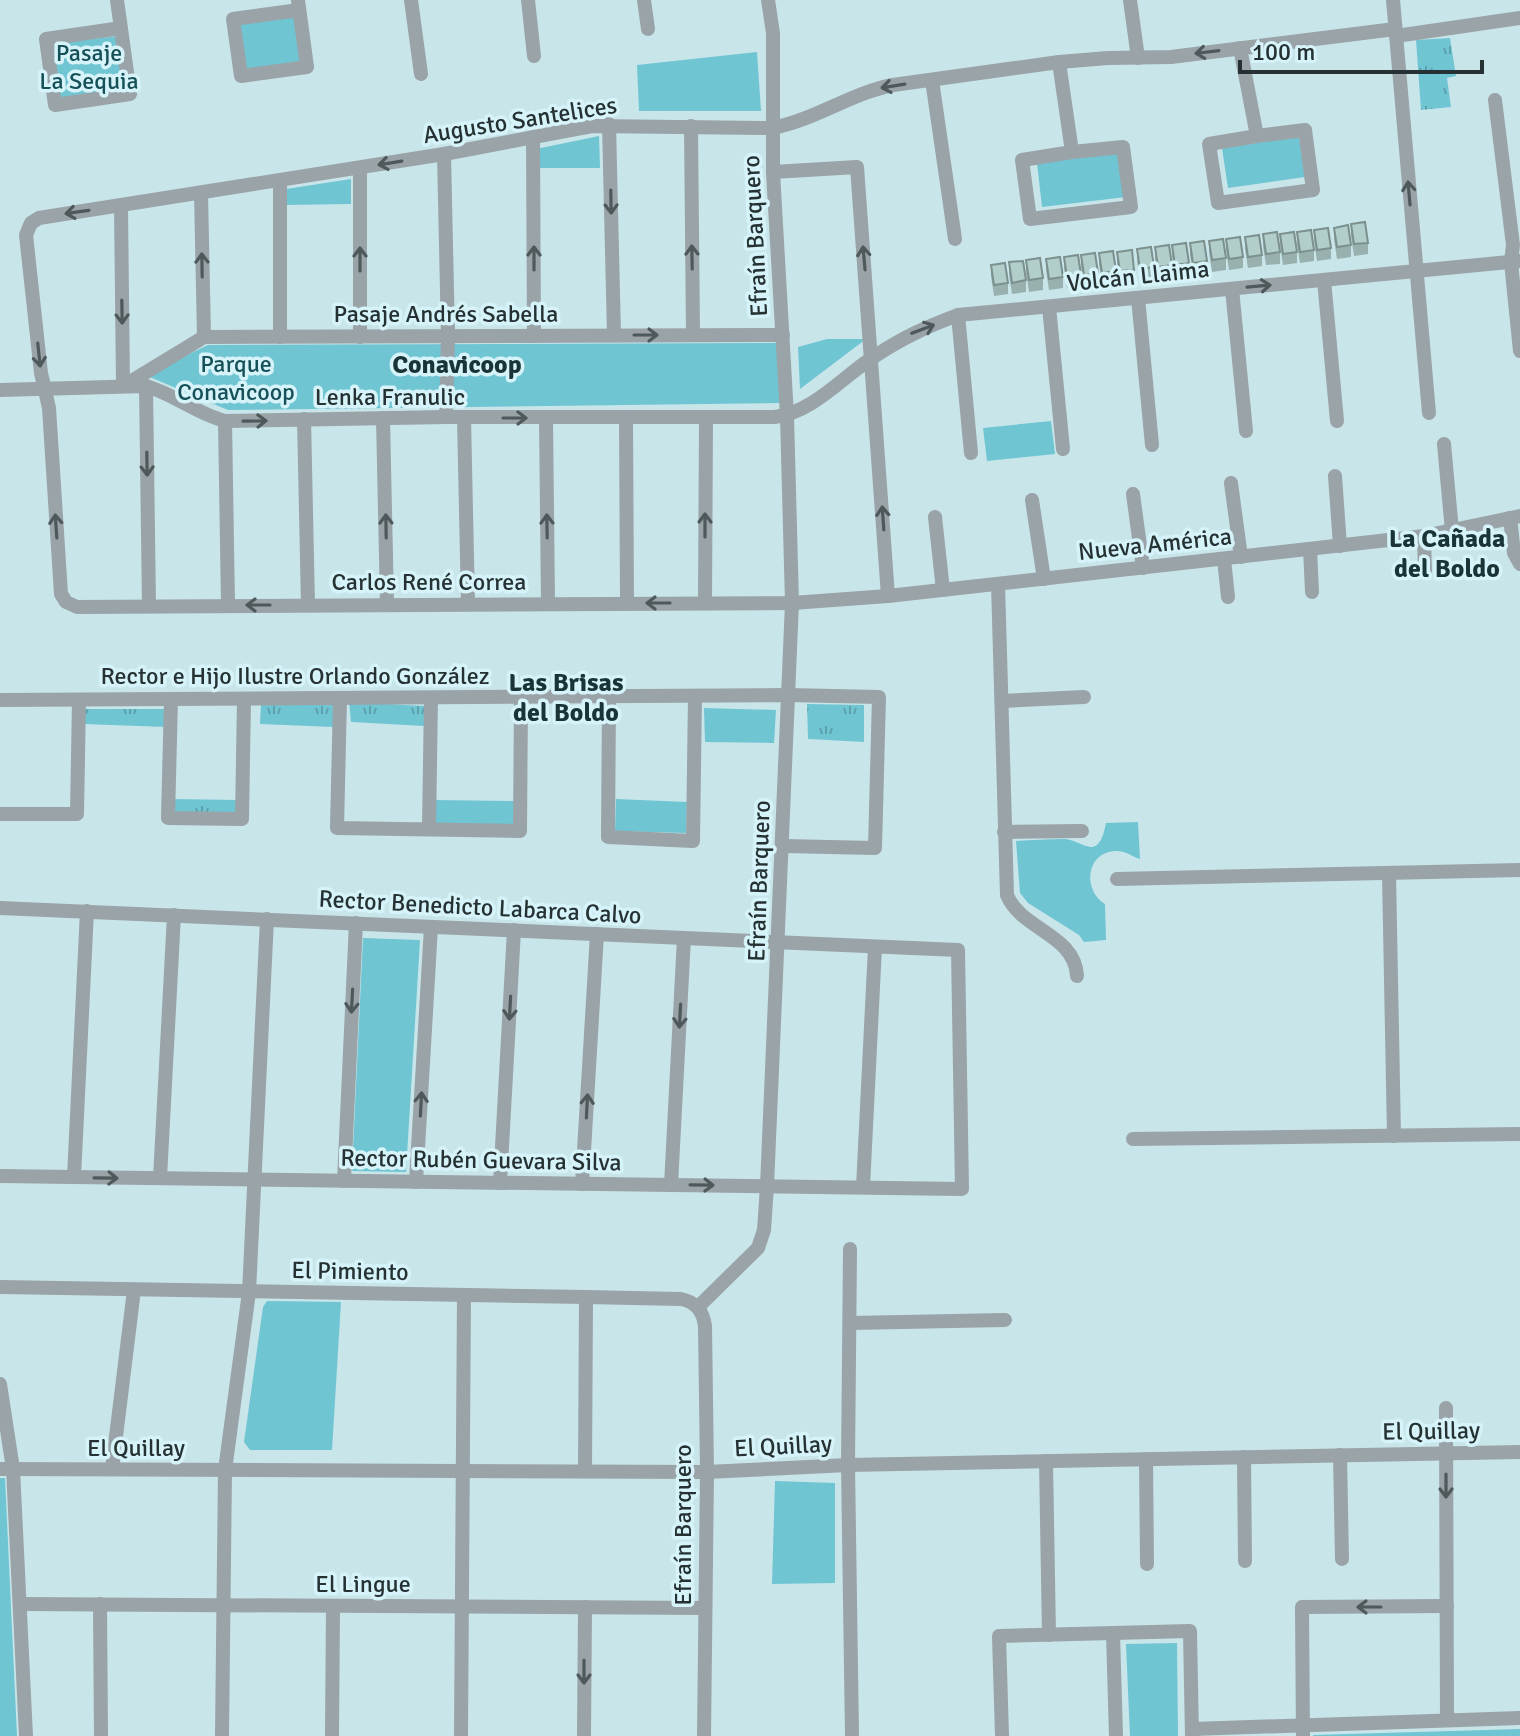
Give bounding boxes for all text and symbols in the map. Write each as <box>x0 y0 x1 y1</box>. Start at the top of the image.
scale bar <box>1240 24 1482 74</box>
text: 100 m <box>1252 37 1315 67</box>
park label: Pasaje La Sequia <box>39 38 139 96</box>
one-way arrow <box>1194 45 1221 60</box>
one-way arrow <box>881 79 906 94</box>
street label: Augusto Santelices <box>421 90 619 150</box>
street label: Efraín Barquero <box>736 155 774 317</box>
one-way arrow <box>377 157 403 172</box>
one-way arrow <box>1402 180 1417 207</box>
one-way arrow <box>603 188 618 215</box>
one-way arrow <box>65 205 91 220</box>
one-way arrow <box>684 244 700 271</box>
one-way arrow <box>526 245 542 272</box>
one-way arrow <box>857 245 872 272</box>
one-way arrow <box>352 246 368 273</box>
one-way arrow <box>195 252 210 279</box>
street label: Volcán Llaima <box>1065 254 1211 298</box>
one-way arrow <box>1245 279 1272 294</box>
one-way arrow <box>114 298 130 325</box>
street label: Pasaje Andrés Sabella <box>334 299 558 329</box>
one-way arrow <box>910 321 935 335</box>
one-way arrow <box>632 327 659 343</box>
one-way arrow <box>32 341 47 368</box>
park label: Parque Conavicoop <box>177 349 295 407</box>
district label: Conavicoop <box>392 349 522 381</box>
street label: Lenka Franulic <box>315 382 465 412</box>
one-way arrow <box>501 410 528 426</box>
one-way arrow <box>241 413 268 428</box>
one-way arrow <box>139 450 155 477</box>
one-way arrow <box>875 505 890 532</box>
one-way arrow <box>698 512 713 539</box>
one-way arrow <box>48 513 63 540</box>
one-way arrow <box>378 513 393 540</box>
one-way arrow <box>539 513 555 540</box>
street label: Nueva América <box>1077 521 1233 567</box>
district label: La Cañada del Boldo <box>1389 523 1505 585</box>
street label: Carlos René Correa <box>331 567 527 597</box>
one-way arrow <box>645 595 672 611</box>
one-way arrow <box>245 597 272 613</box>
street label: Rector e Hijo Ilustre Orlando González <box>101 661 490 691</box>
district label: Las Brisas del Boldo <box>509 667 623 729</box>
street label: Efraín Barquero <box>741 800 777 962</box>
street label: Rector Benedicto Labarca Calvo <box>318 884 642 930</box>
one-way arrow <box>345 987 360 1014</box>
one-way arrow <box>502 994 517 1021</box>
one-way arrow <box>672 1002 687 1029</box>
one-way arrow <box>413 1091 428 1118</box>
one-way arrow <box>580 1093 595 1120</box>
street label: Rector Rubén Guevara Silva <box>340 1143 622 1177</box>
one-way arrow <box>92 1170 119 1186</box>
one-way arrow <box>688 1178 715 1193</box>
street label: El Pimiento <box>291 1255 409 1287</box>
street label: El Quillay <box>1382 1415 1480 1447</box>
street label: El Quillay <box>733 1428 833 1464</box>
street label: El Quillay <box>87 1433 185 1463</box>
street label: Efraín Barquero <box>668 1444 698 1606</box>
one-way arrow <box>1439 1472 1454 1499</box>
street label: El Lingue <box>315 1569 411 1599</box>
one-way arrow <box>1356 1599 1383 1615</box>
one-way arrow <box>576 1658 592 1685</box>

